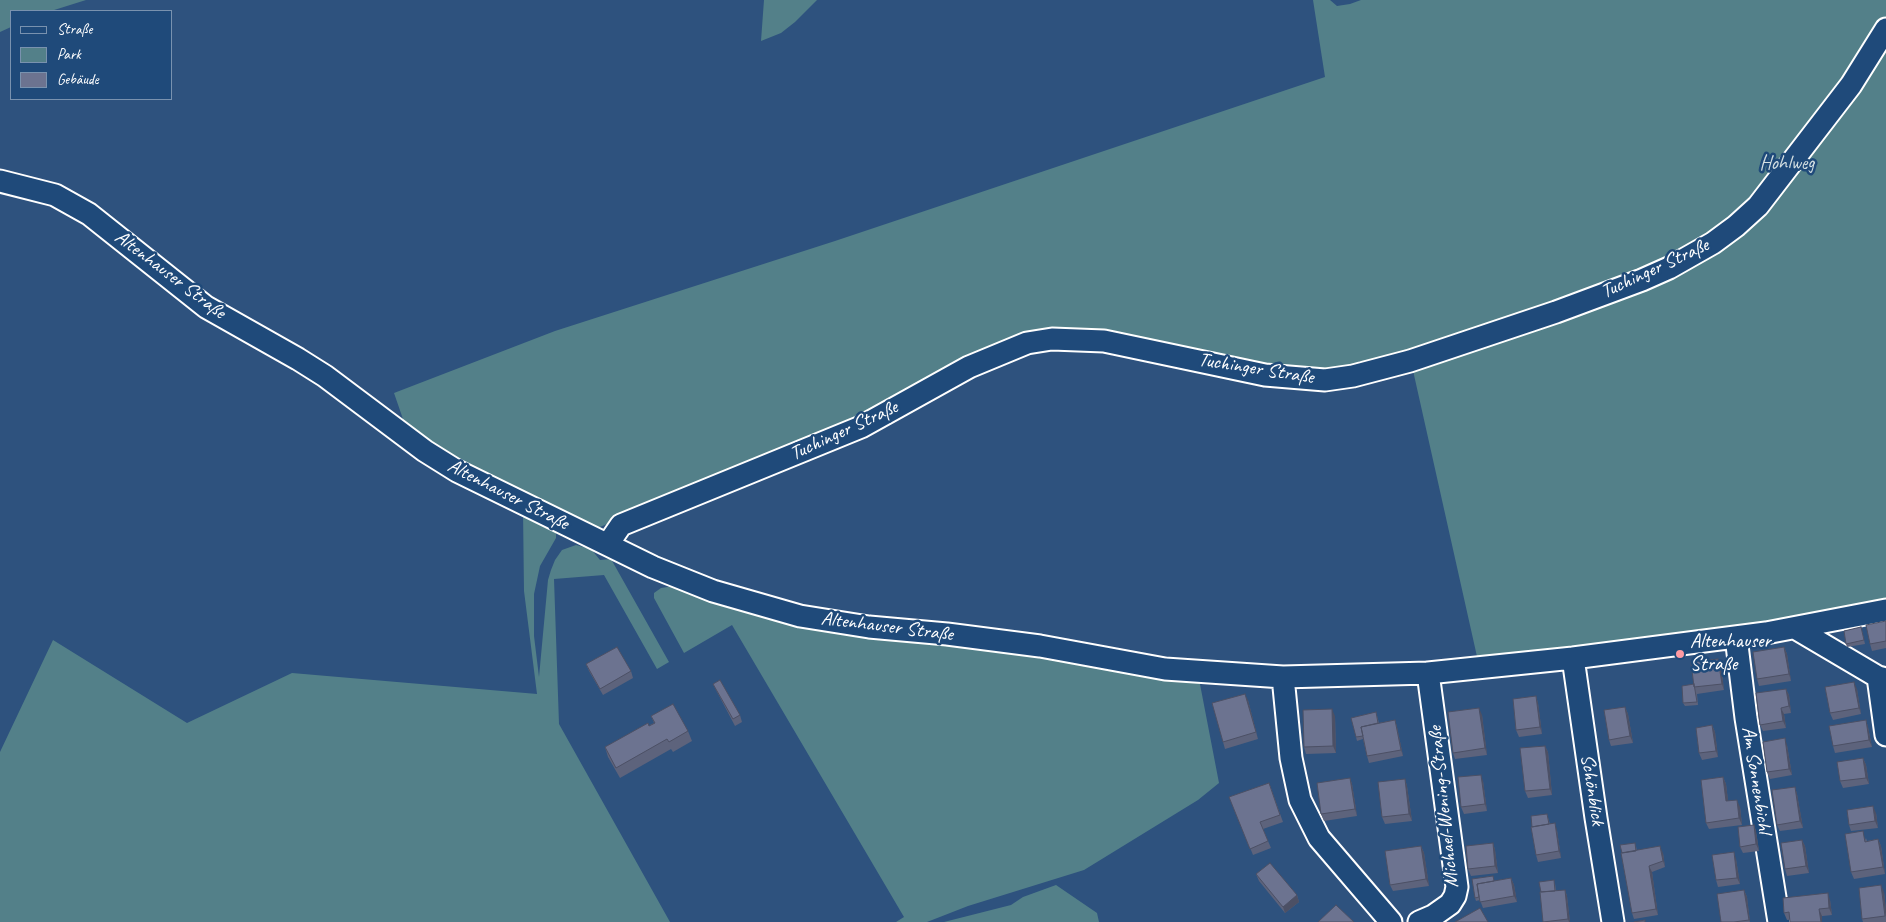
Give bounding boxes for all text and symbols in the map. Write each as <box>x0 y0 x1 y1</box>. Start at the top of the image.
legend <box>10 10 172 100</box>
text: Straße <box>57 20 92 39</box>
text: Park <box>57 45 81 64</box>
text: Gebäude <box>57 70 99 89</box>
park label: Hohlweg <box>1760 152 1814 176</box>
street label: Altenhauser Straße <box>110 225 230 325</box>
street label: Tuchinger Straße <box>1597 234 1713 304</box>
street label: Tuchinger Straße <box>1197 348 1315 390</box>
street label: Tuchinger Straße <box>786 396 902 466</box>
street label: Altenhauser Straße <box>443 454 573 536</box>
street label: Altenhauser Straße <box>820 607 954 647</box>
place label: Altenhauser Straße <box>1690 630 1771 677</box>
marker: Altenhauser Straße <box>1674 648 1686 660</box>
street label: Michael-Wening-Straße <box>1424 725 1464 889</box>
street label: Am Sonnenbichl <box>1736 725 1776 835</box>
street label: Schönblick <box>1575 753 1609 827</box>

